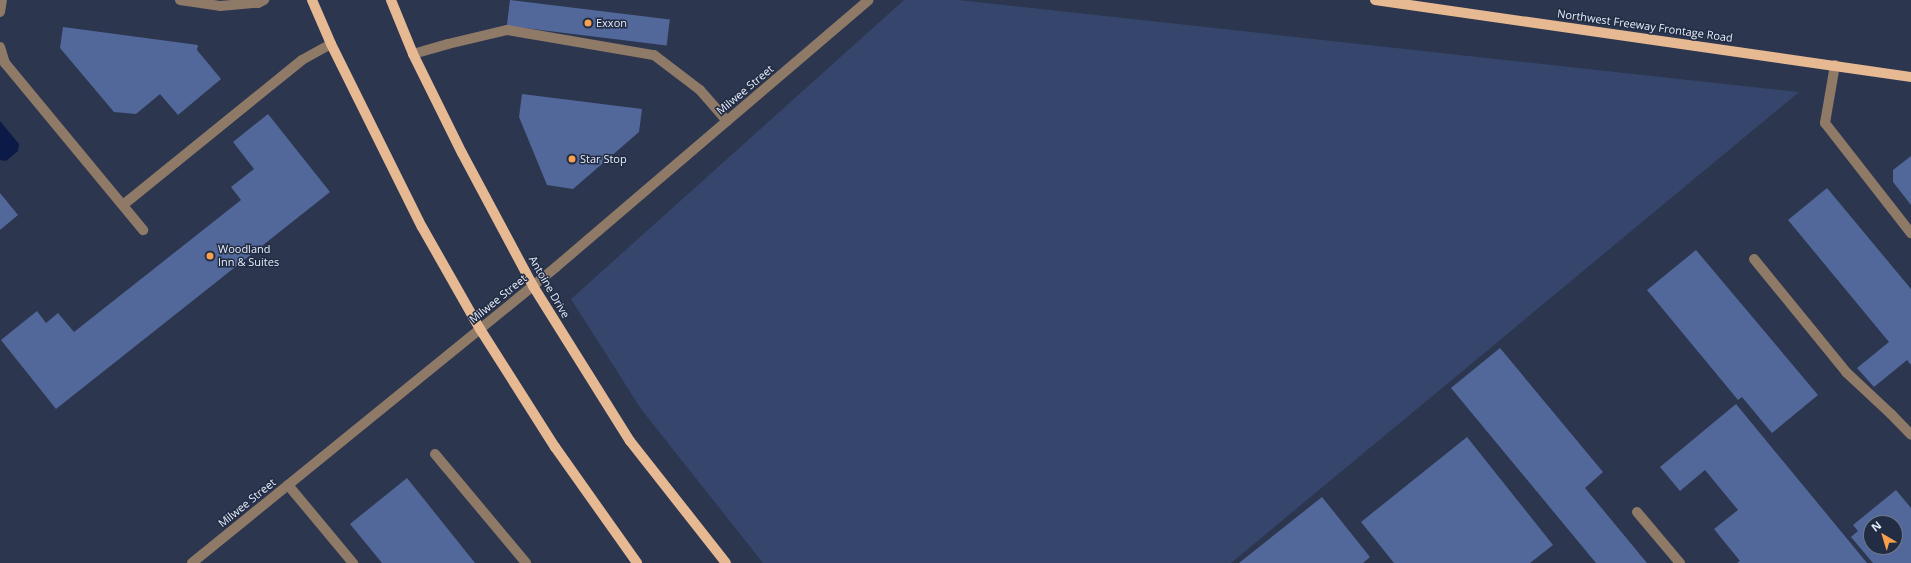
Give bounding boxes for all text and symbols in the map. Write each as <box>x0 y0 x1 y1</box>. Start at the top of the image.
street label: Northwest Freeway Frontage Road <box>1556 7 1734 45</box>
place label: Exxon <box>596 16 627 30</box>
marker: Exxon <box>583 18 593 28</box>
street label: Milwee Street <box>714 62 776 118</box>
place label: Star Stop <box>580 152 627 166</box>
marker: Star Stop <box>567 154 577 164</box>
place label: Woodland Inn & Suites <box>218 243 279 269</box>
marker: Woodland Inn & Suites <box>205 251 215 261</box>
street label: Antoine Drive <box>526 254 572 320</box>
street label: Milwee Street <box>467 272 529 326</box>
street label: Milwee Street <box>216 476 278 530</box>
north arrow <box>1863 515 1903 555</box>
text: N <box>1868 517 1884 535</box>

